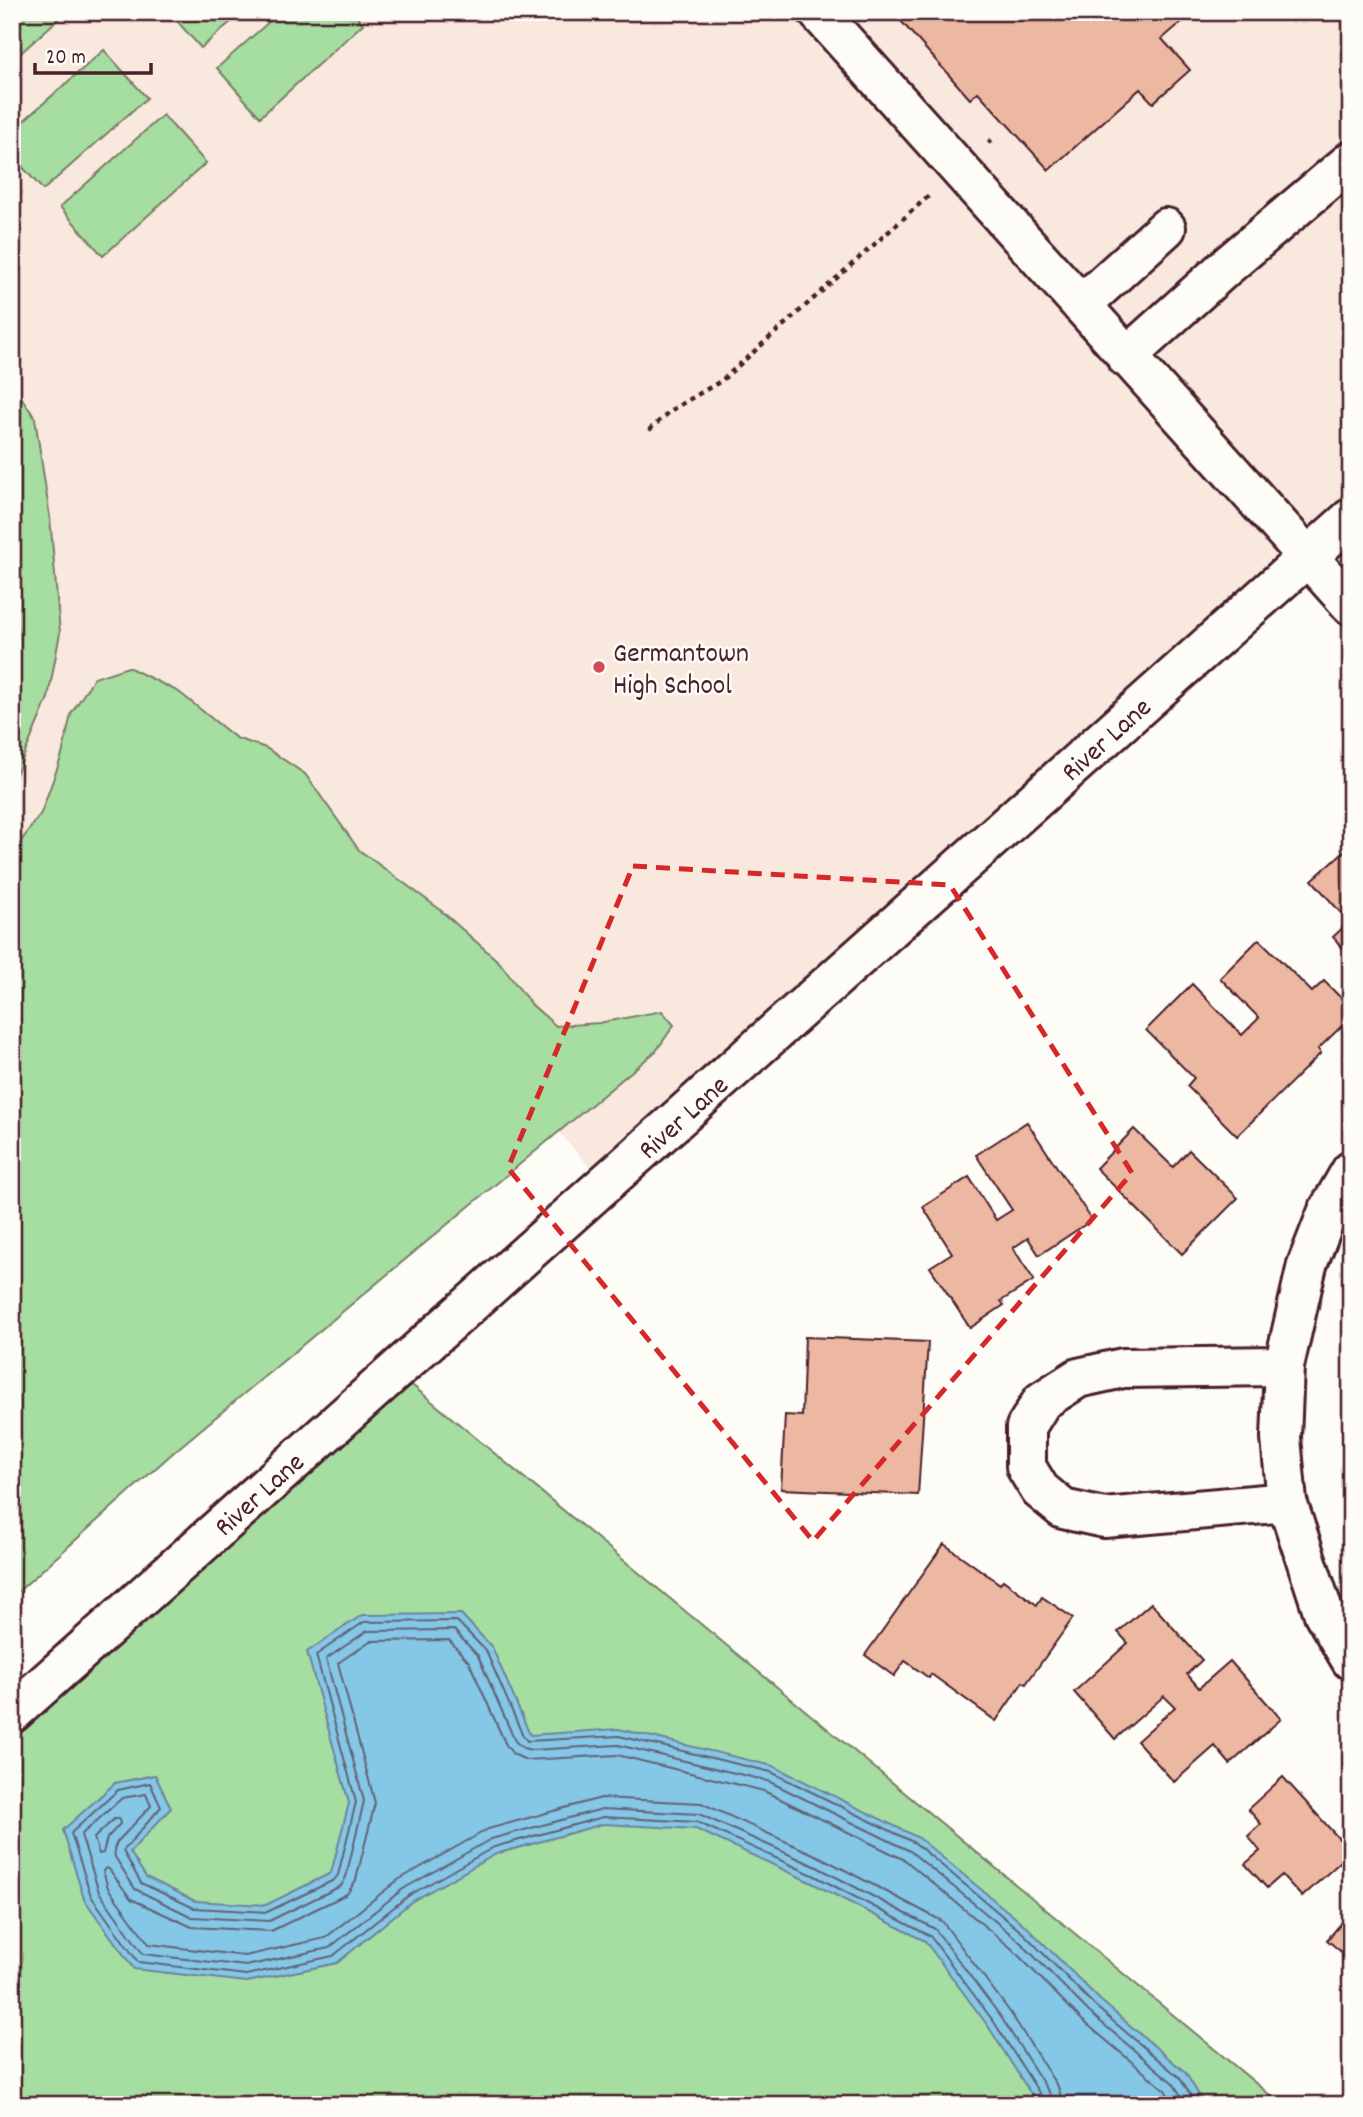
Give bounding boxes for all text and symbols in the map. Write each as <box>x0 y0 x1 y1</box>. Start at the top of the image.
scale bar <box>35 32 150 76</box>
text: 20 m <box>46 44 86 74</box>
place label: Germantown High School <box>613 636 749 708</box>
marker: Germantown High School <box>591 659 607 675</box>
street label: River Lane <box>1054 690 1162 793</box>
street label: River Lane <box>631 1068 739 1171</box>
street label: River Lane <box>207 1445 315 1548</box>

